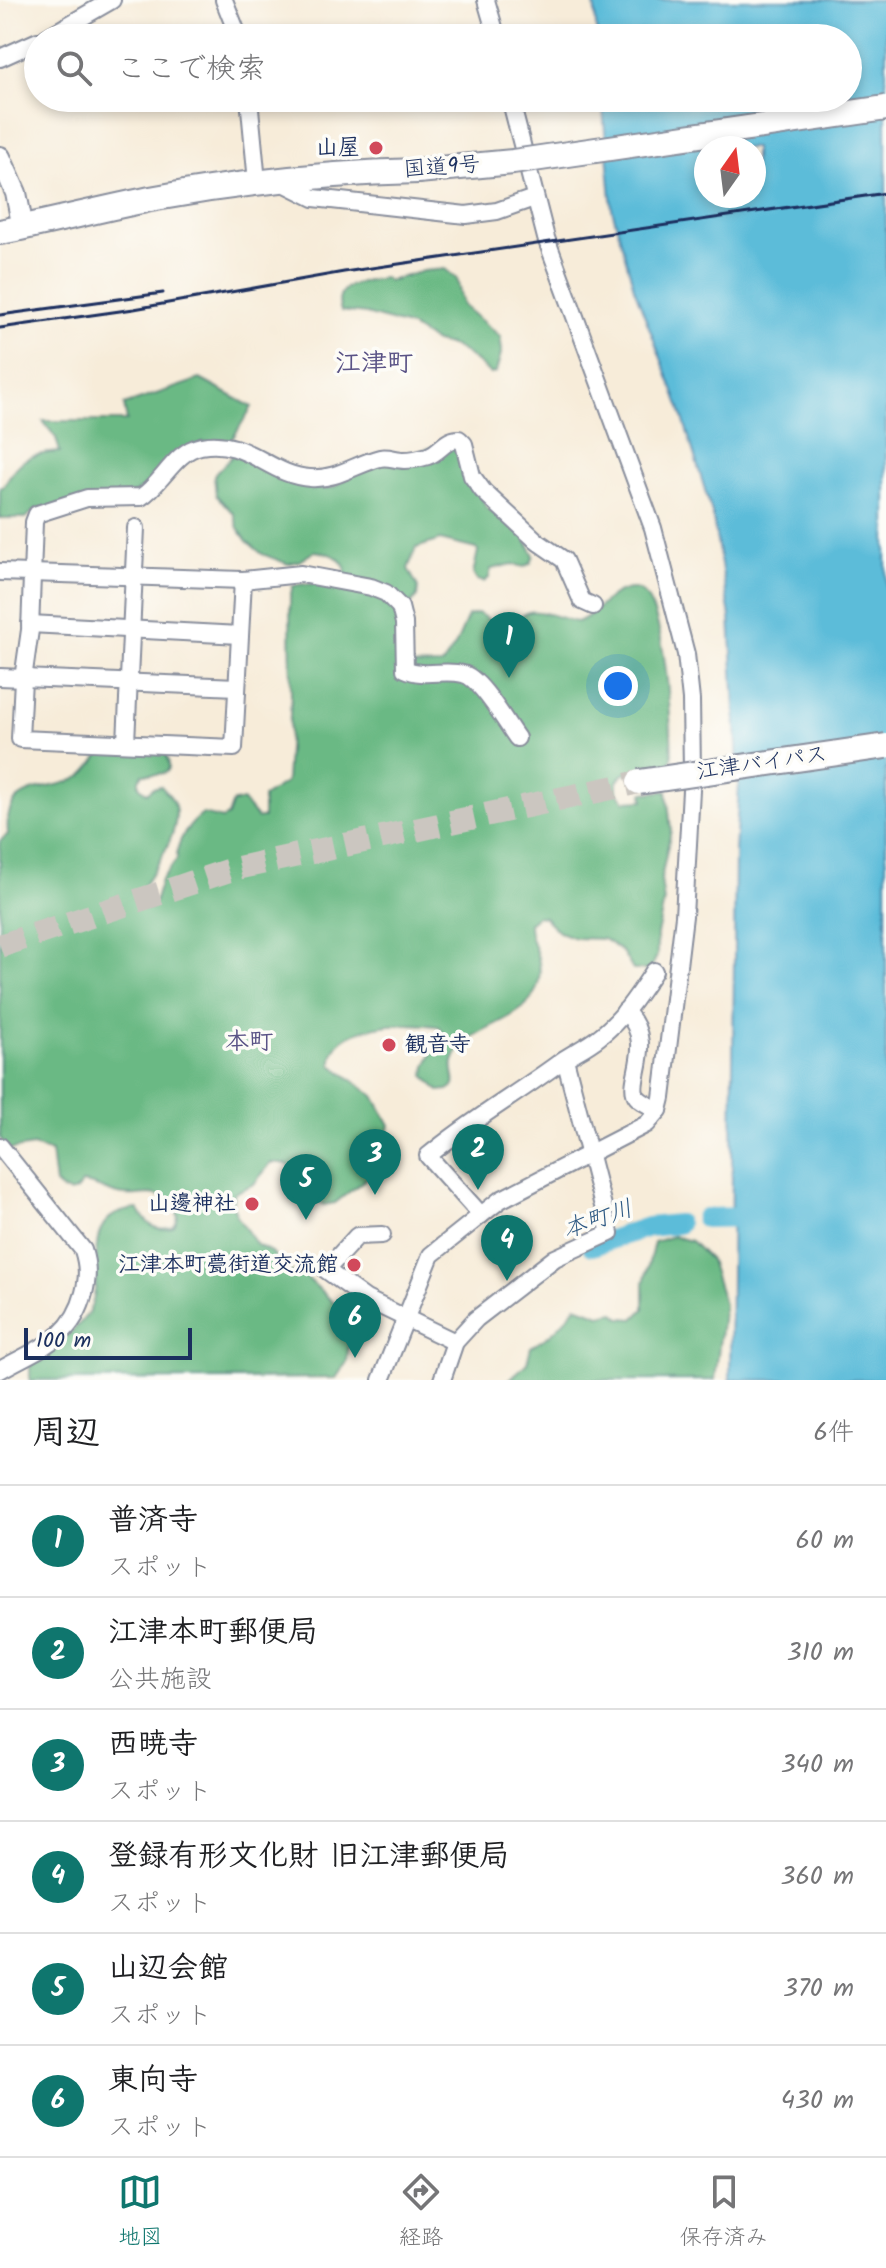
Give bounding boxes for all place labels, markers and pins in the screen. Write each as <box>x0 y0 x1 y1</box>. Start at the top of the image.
place label: 山屋 <box>316 131 360 166</box>
marker: 山屋 <box>367 139 385 157</box>
pin: 1 <box>483 612 535 678</box>
place label: 観音寺 <box>405 1028 471 1063</box>
marker: 観音寺 <box>380 1036 398 1054</box>
pin: 2 <box>452 1124 504 1190</box>
pin: 3 <box>349 1129 401 1195</box>
pin: 5 <box>280 1154 332 1220</box>
place label: 山邊神社 <box>148 1187 236 1222</box>
marker: 山邊神社 <box>243 1195 261 1213</box>
pin: 4 <box>481 1215 533 1281</box>
place label: 江津本町甍街道交流館 <box>118 1248 338 1283</box>
marker: 江津本町甍街道交流館 <box>345 1256 363 1274</box>
pin: 6 <box>329 1292 381 1358</box>

